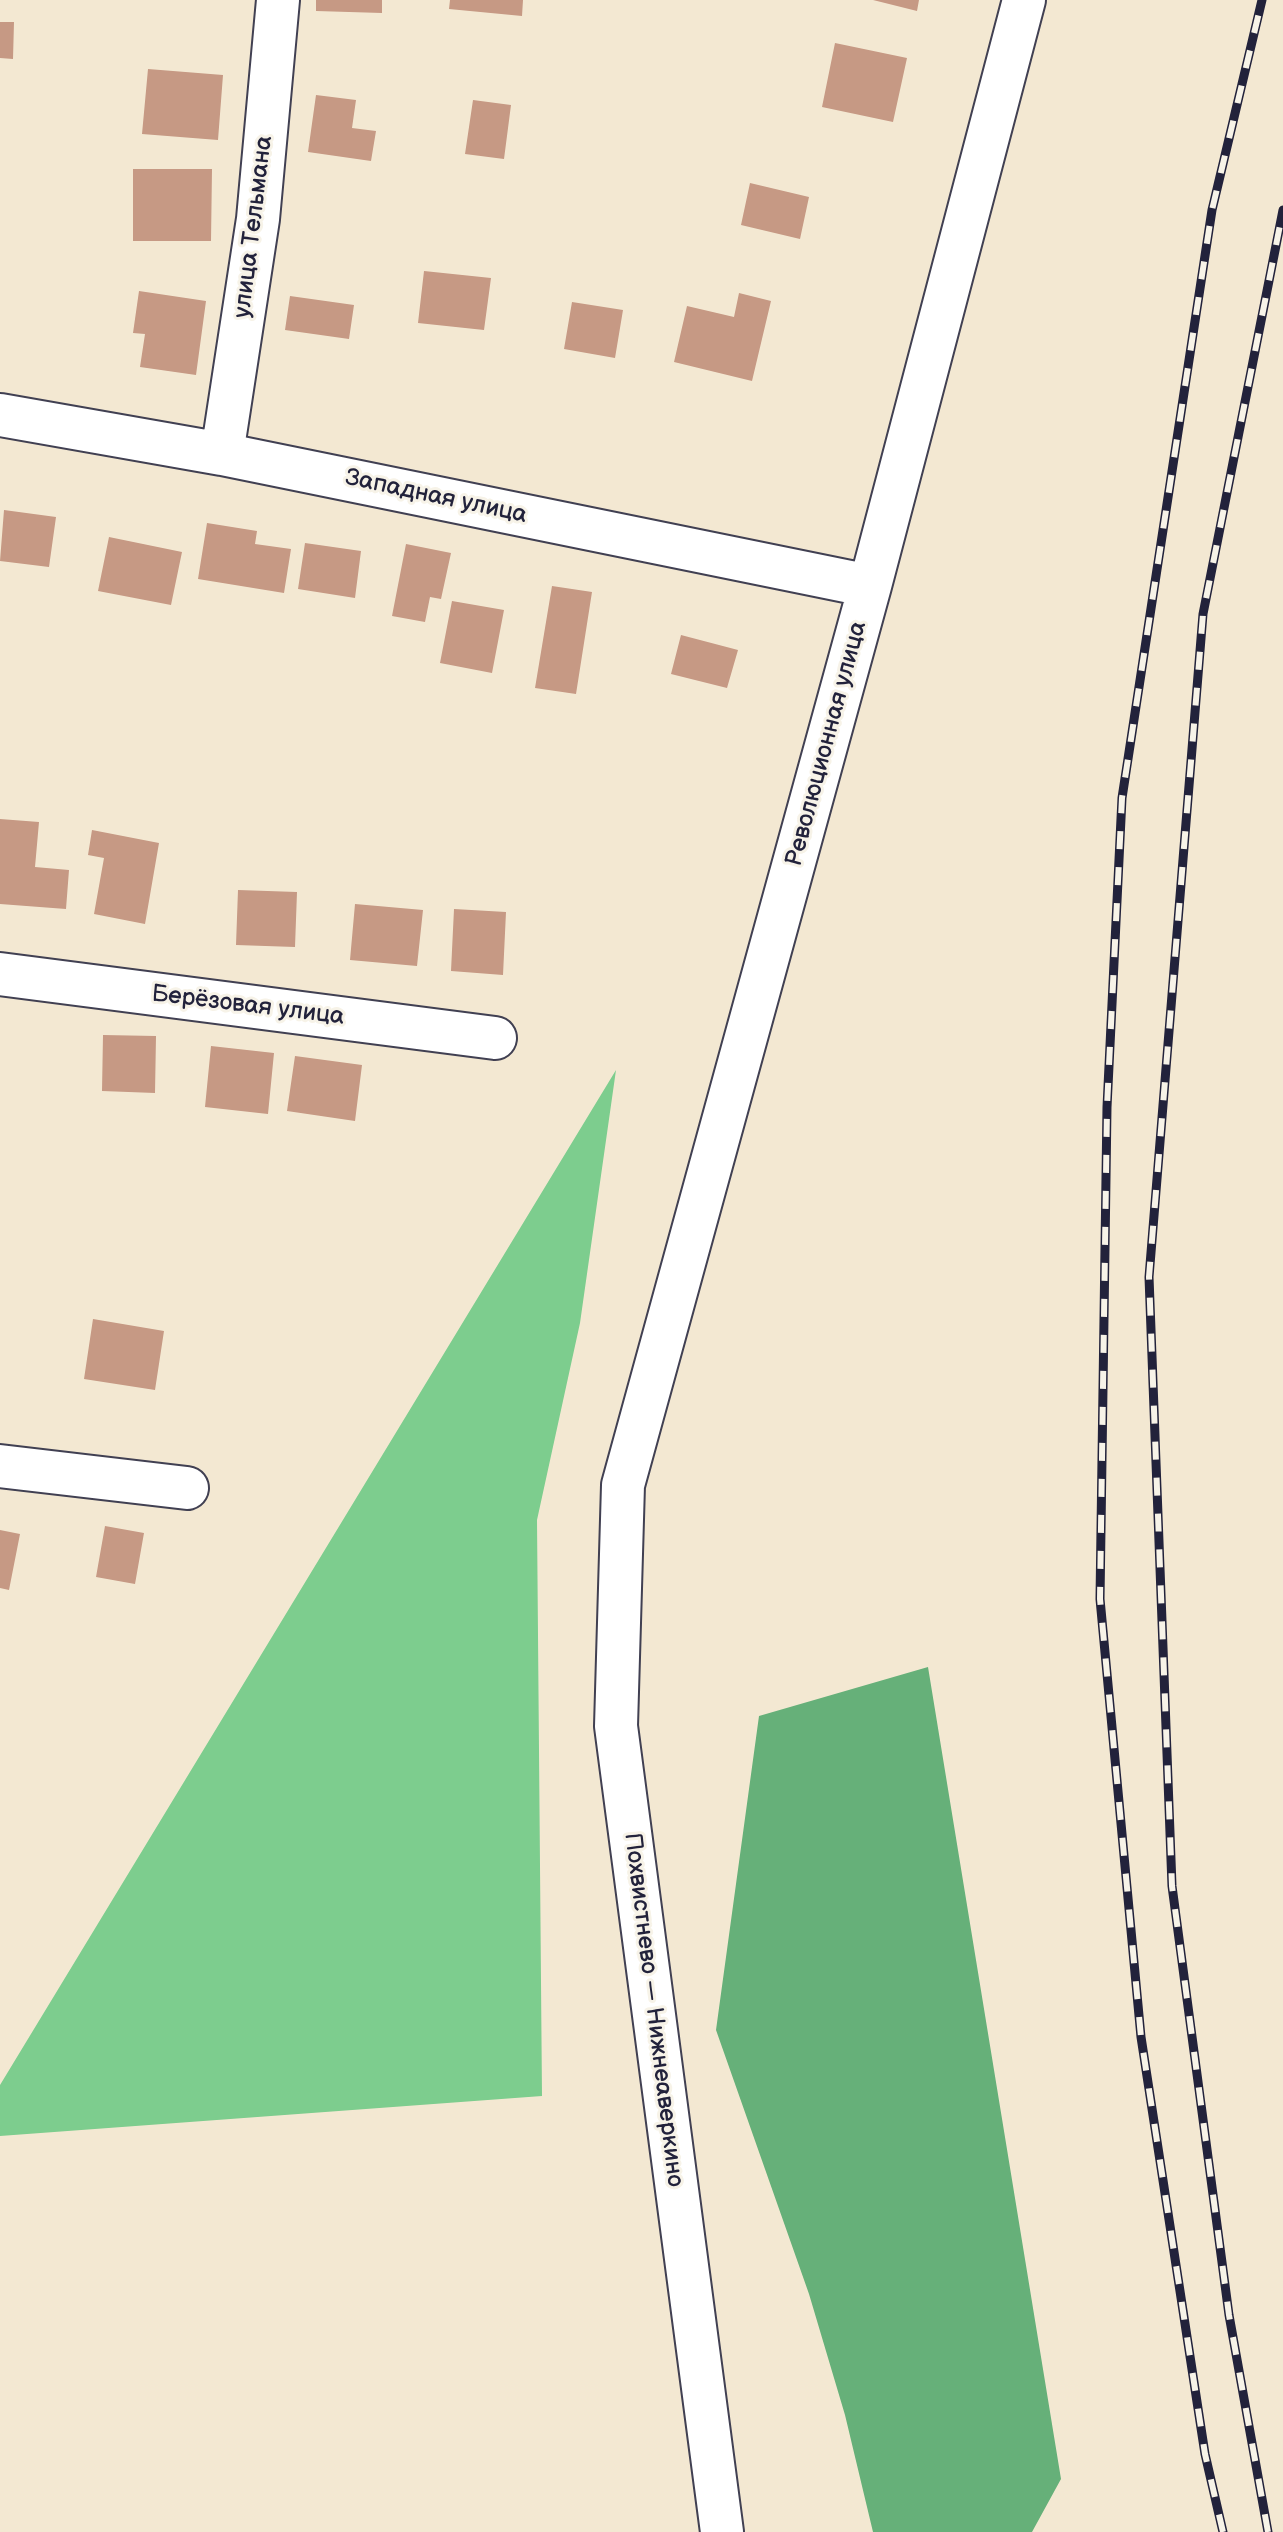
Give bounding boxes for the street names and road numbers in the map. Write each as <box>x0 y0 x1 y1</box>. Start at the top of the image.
street label: улица Тельмана <box>229 134 279 320</box>
street label: Западная улица <box>343 464 529 530</box>
street label: Революционная улица <box>780 618 874 870</box>
street label: Берёзовая улица <box>150 980 346 1032</box>
street label: Похвистнево — Нижнеаверкино <box>617 1831 689 2189</box>

